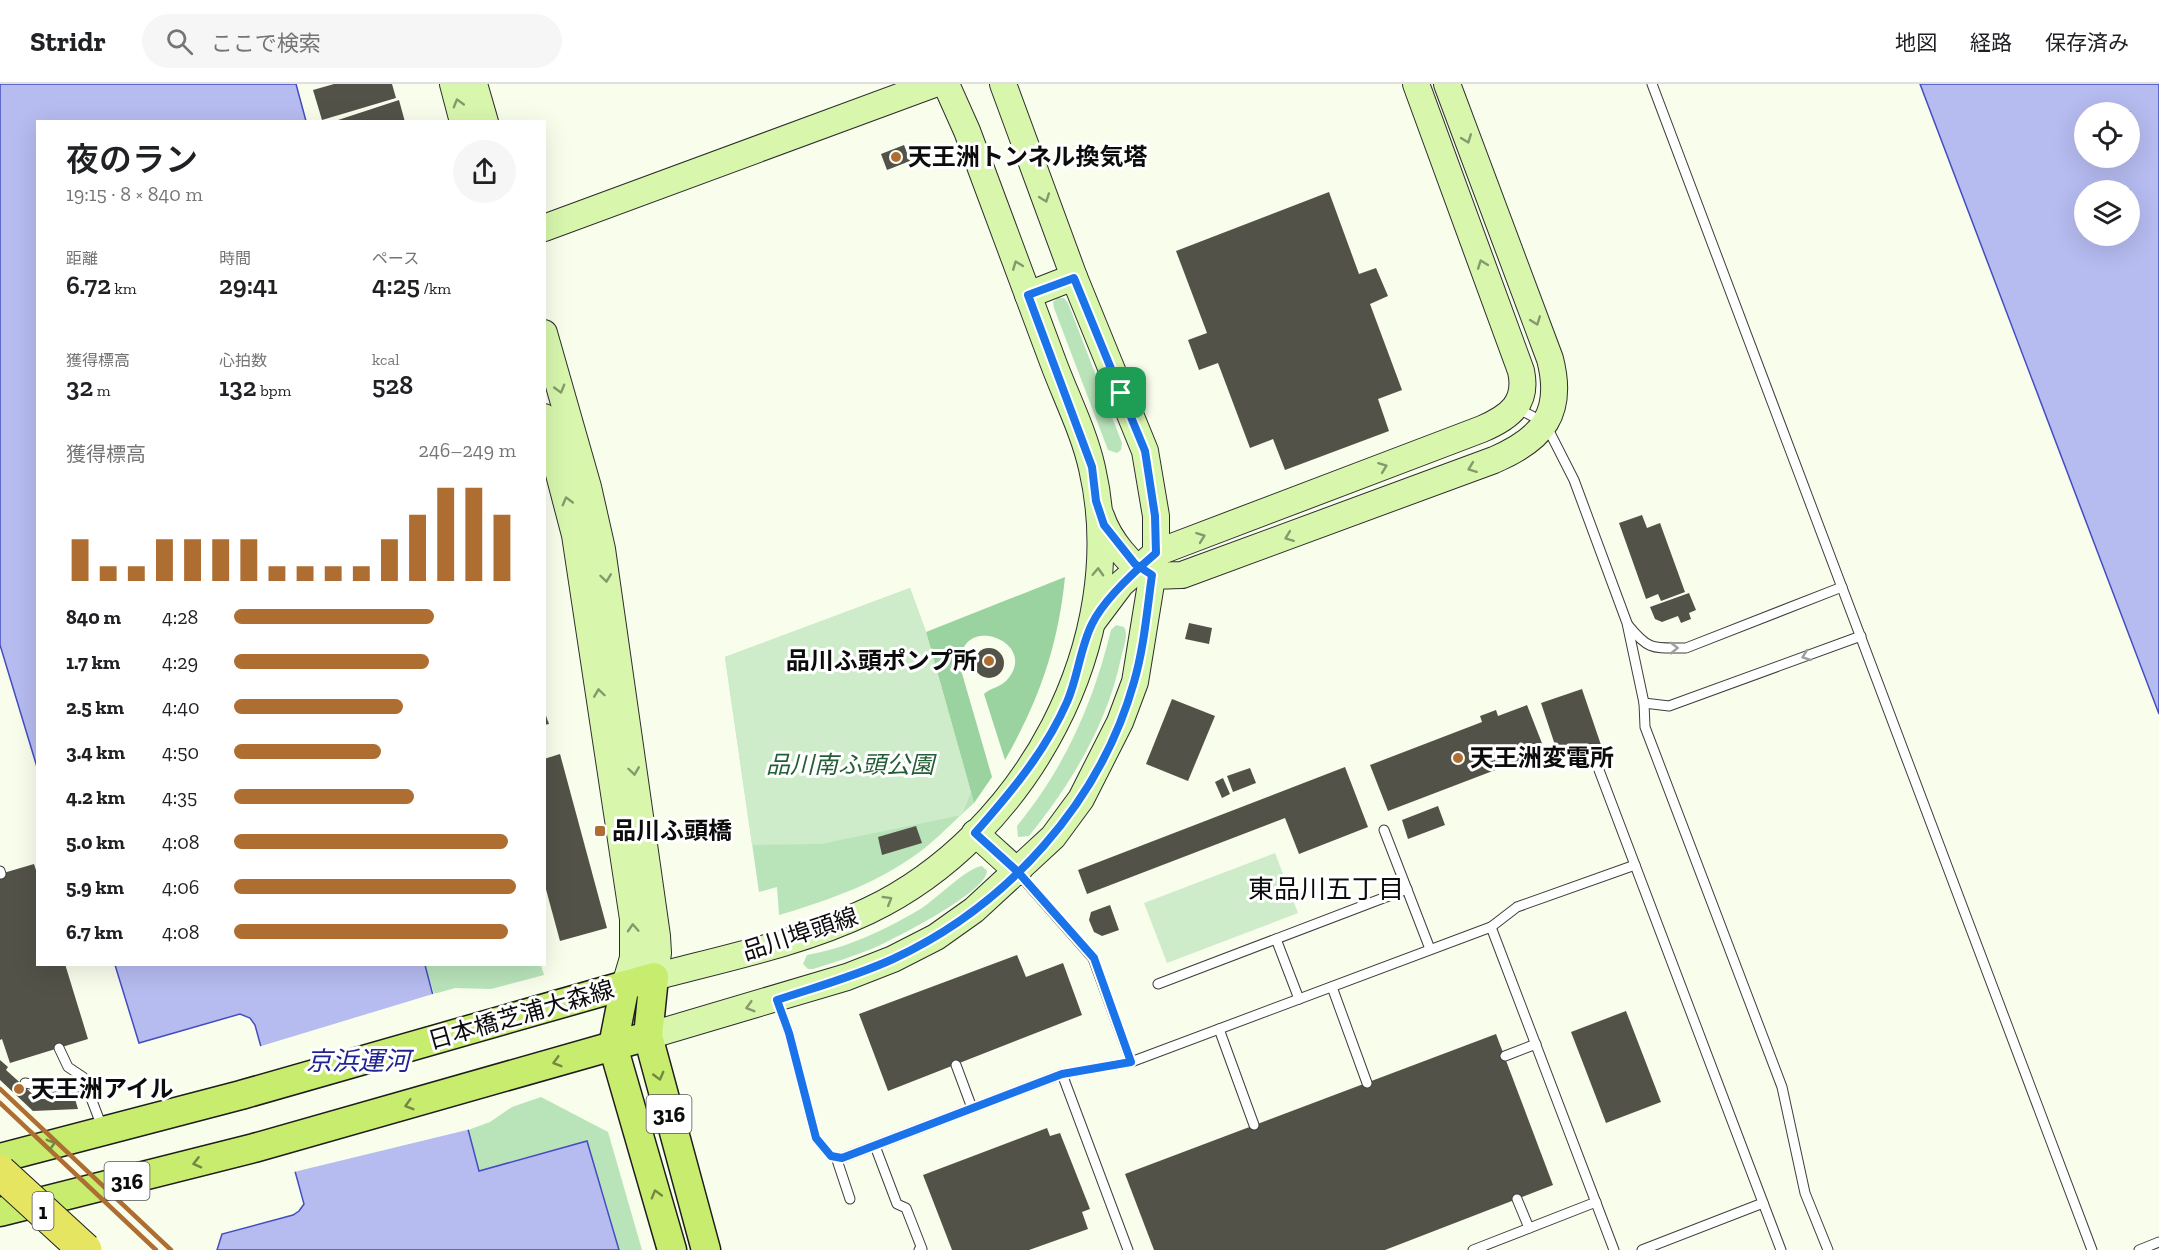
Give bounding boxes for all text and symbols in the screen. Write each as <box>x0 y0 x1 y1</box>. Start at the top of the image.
search box <box>142 14 562 68</box>
text: Stridr <box>30 25 106 58</box>
icon: search <box>163 25 196 58</box>
text: ここで検索 <box>211 30 321 57</box>
text: 地図 <box>1895 30 1937 55</box>
text: 経路 <box>1970 30 2012 55</box>
text: 保存済み <box>2045 30 2129 55</box>
one-way arrow <box>453 98 465 109</box>
map controls <box>2074 102 2140 246</box>
button: locate <box>2074 102 2140 168</box>
one-way arrow <box>1460 133 1473 144</box>
text: 夜のラン <box>66 140 198 179</box>
button: share <box>453 140 516 203</box>
place label: 天王洲トンネル換気塔 <box>908 142 1148 171</box>
marker: 天王洲トンネル換気塔 <box>889 150 903 164</box>
button: layers <box>2074 180 2140 246</box>
text: 19:15 · 8 × 840 m <box>66 182 203 206</box>
one-way arrow <box>1038 192 1051 203</box>
text: 距離 <box>66 249 98 268</box>
text: 時間 <box>219 249 251 268</box>
text: ペース <box>372 249 419 268</box>
one-way arrow <box>1476 259 1489 270</box>
one-way arrow <box>1012 260 1024 271</box>
text: 6.72 <box>66 269 111 301</box>
text: 29:41 <box>219 269 278 301</box>
text: 4:25 <box>372 269 420 301</box>
text: km <box>111 279 137 298</box>
text: /km <box>420 279 451 298</box>
one-way arrow <box>1529 315 1541 326</box>
text: kcal <box>372 350 399 369</box>
text: 獲得標高 <box>66 351 130 370</box>
text: 心拍数 <box>219 351 267 370</box>
pin <box>1095 367 1146 418</box>
text: 528 <box>372 369 413 401</box>
text: 32 <box>66 371 93 403</box>
text: 132 <box>219 371 257 403</box>
icon: arrive <box>1104 376 1137 409</box>
text: m <box>93 381 111 400</box>
text: bpm <box>257 381 291 400</box>
one-way arrow <box>553 384 566 394</box>
text: 246–249 m <box>419 438 516 462</box>
text: 獲得標高 <box>66 442 146 466</box>
one-way arrow <box>1467 461 1478 474</box>
one-way arrow <box>1377 462 1388 475</box>
one-way arrow <box>562 496 574 507</box>
one-way arrow <box>1285 530 1296 542</box>
one-way arrow <box>1195 532 1206 545</box>
one-way arrow <box>1092 568 1105 577</box>
one-way arrow <box>600 574 612 583</box>
text: 840 m <box>66 605 121 629</box>
text: 4:28 <box>162 605 198 629</box>
one-way arrow <box>1670 642 1679 654</box>
place label: 品川ふ頭ポンプ所 <box>786 646 977 675</box>
one-way arrow <box>1801 648 1812 661</box>
text: 1.7 km <box>66 650 120 674</box>
text: 4:29 <box>162 650 198 674</box>
marker: 品川ふ頭ポンプ所 <box>982 654 996 668</box>
one-way arrow <box>594 689 606 698</box>
text: 2.5 km <box>66 695 124 719</box>
text: 4:40 <box>162 695 200 719</box>
text: 3.4 km <box>66 740 125 764</box>
text: 4:50 <box>162 740 199 764</box>
place label: 天王洲変電所 <box>1470 743 1614 772</box>
park label: 品川南ふ頭公園 <box>766 750 937 779</box>
marker: 天王洲変電所 <box>1451 751 1465 765</box>
one-way arrow <box>627 767 639 776</box>
text: 4.2 km <box>66 785 125 809</box>
text: 4:35 <box>162 785 197 809</box>
place label: 品川ふ頭橋 <box>612 816 732 845</box>
marker: 品川ふ頭橋 <box>593 824 607 838</box>
text: 5.0 km <box>66 830 125 854</box>
text: 4:08 <box>162 830 200 854</box>
district label: 東品川五丁目 <box>1248 873 1404 905</box>
text: 5.9 km <box>66 875 124 899</box>
text: 4:06 <box>162 875 199 899</box>
one-way arrow <box>882 895 892 907</box>
street label: 品川埠頭線 <box>738 901 861 966</box>
text: 6.7 km <box>66 920 123 944</box>
text: 4:08 <box>162 920 200 944</box>
one-way arrow <box>627 923 640 932</box>
street label: 日本橋芝浦大森線 <box>425 974 617 1055</box>
one-way arrow <box>746 1000 756 1013</box>
water label: 京浜運河 <box>306 1045 415 1077</box>
one-way arrow <box>552 1055 563 1067</box>
one-way arrow <box>651 1071 664 1081</box>
place label: 天王洲アイル <box>31 1074 174 1103</box>
marker: 天王洲アイル <box>12 1082 26 1096</box>
road number: 316 <box>646 1095 692 1133</box>
one-way arrow <box>404 1098 415 1110</box>
one-way arrow <box>45 1139 56 1151</box>
one-way arrow <box>193 1155 203 1168</box>
road number: 316 <box>104 1162 150 1200</box>
one-way arrow <box>651 1189 663 1200</box>
road number: 1 <box>32 1192 54 1230</box>

